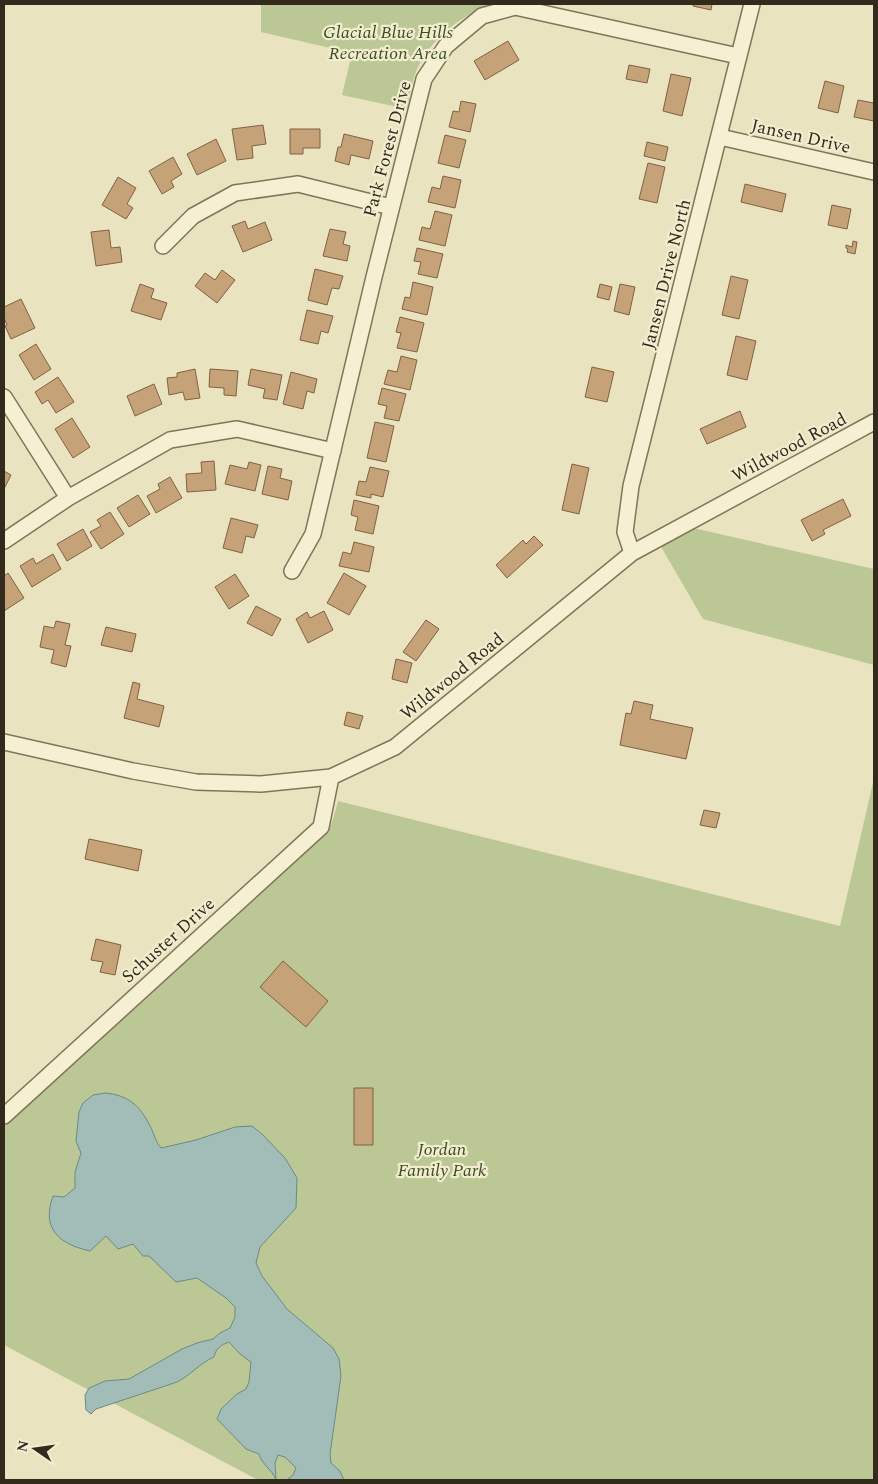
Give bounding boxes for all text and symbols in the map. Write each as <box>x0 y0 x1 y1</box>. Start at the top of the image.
park label: Glacial Blue Hills Recreation Area <box>323 19 454 67</box>
street label: Park Forest Drive <box>356 78 419 220</box>
street label: Jansen Drive <box>748 112 853 161</box>
street label: Jansen Drive North <box>635 196 698 352</box>
street label: Wildwood Road <box>727 406 852 489</box>
street label: Wildwood Road <box>395 626 510 727</box>
street label: Schuster Drive <box>116 891 221 990</box>
park label: Jordan Family Park <box>398 1136 487 1184</box>
north arrow <box>10 1424 60 1474</box>
text: N <box>11 1438 34 1454</box>

